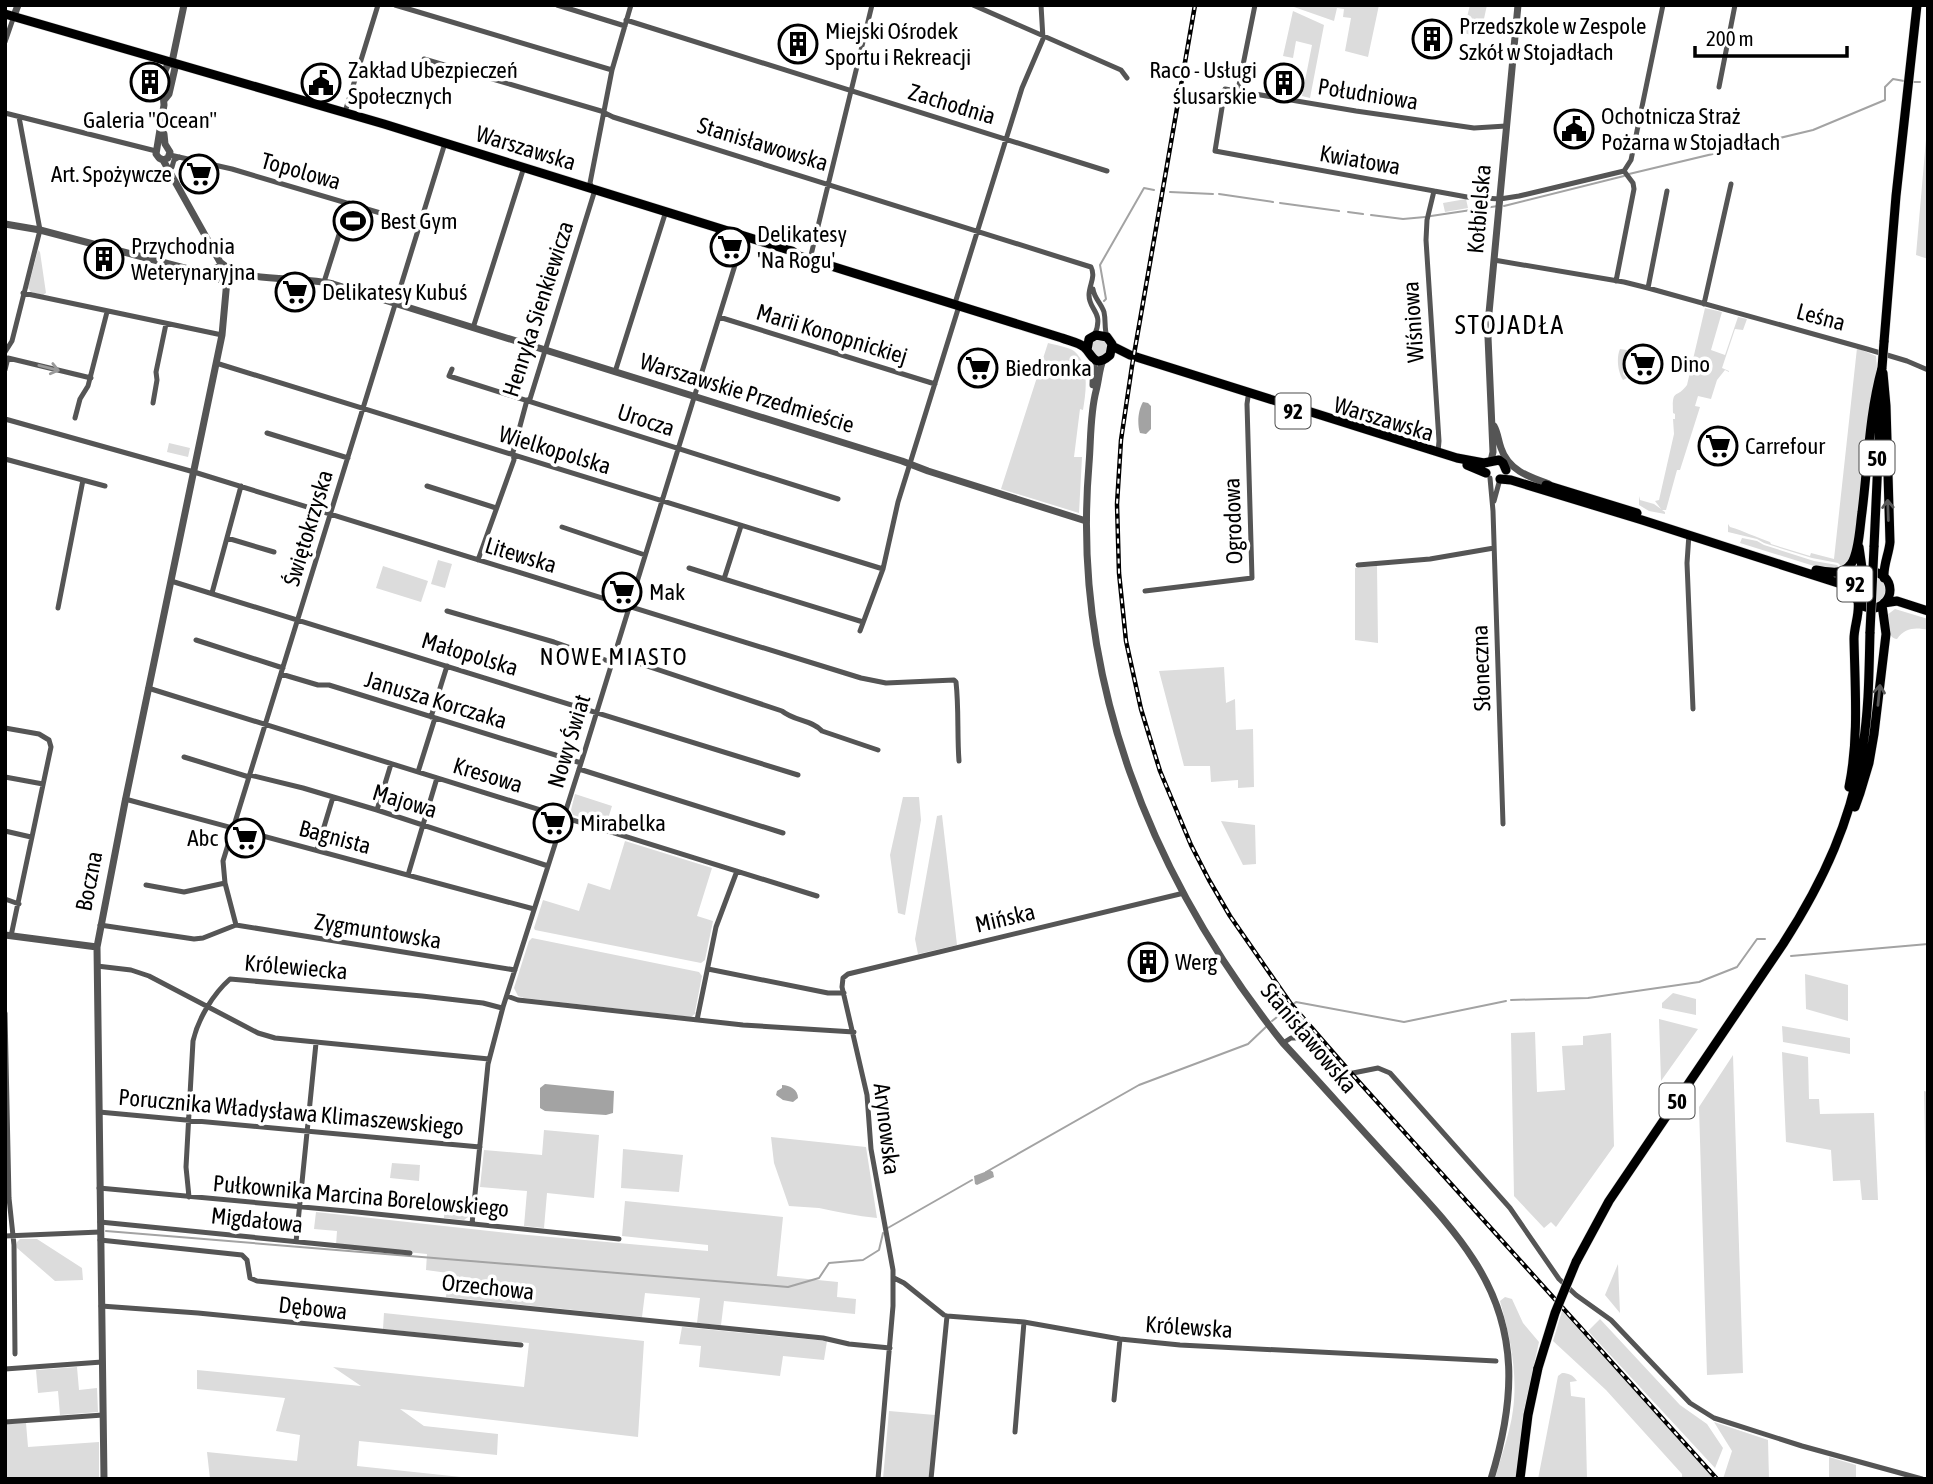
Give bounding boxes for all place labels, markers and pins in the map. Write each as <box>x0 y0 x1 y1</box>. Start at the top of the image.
place label: Przedszkole w Zespole Szkół w Stojadłach <box>1459 13 1646 65</box>
place label: Miejski Ośrodek Sportu i Rekreacji <box>825 18 971 70</box>
building icon: Przedszkole w Zespole Szkół w Stojadłach <box>1411 18 1453 60</box>
building icon: Miejski Ośrodek Sportu i Rekreacji <box>777 23 819 65</box>
place label: Zakład Ubezpieczeń Społecznych <box>348 57 518 109</box>
place label: Raco - Usługi ślusarskie <box>1149 57 1257 109</box>
building icon: Galeria "Ocean" <box>129 61 171 103</box>
public building icon: Zakład Ubezpieczeń Społecznych <box>300 62 342 104</box>
building icon: Raco - Usługi ślusarskie <box>1263 62 1305 104</box>
place label: Ochotnicza Straż Pożarna w Stojadłach <box>1601 103 1780 155</box>
place label: Galeria "Ocean" <box>83 107 217 133</box>
public building icon: Ochotnicza Straż Pożarna w Stojadłach <box>1553 108 1595 150</box>
supermarket icon: Art. Spożywcze <box>178 153 220 195</box>
place label: Art. Spożywcze <box>51 161 172 187</box>
sports icon: Best Gym <box>332 200 374 242</box>
place label: Best Gym <box>380 208 457 234</box>
place label: Delikatesy 'Na Rogu' <box>757 221 847 273</box>
supermarket icon: Delikatesy 'Na Rogu' <box>709 226 751 268</box>
place label: Przychodnia Weterynaryjna <box>131 233 256 285</box>
building icon: Przychodnia Weterynaryjna <box>83 238 125 280</box>
supermarket icon: Delikatesy Kubuś <box>274 271 316 313</box>
place label: Delikatesy Kubuś <box>322 279 467 305</box>
supermarket icon: Dino <box>1622 343 1664 385</box>
supermarket icon: Biedronka <box>957 347 999 389</box>
place label: Dino <box>1670 351 1710 377</box>
place label: Biedronka <box>1005 355 1092 381</box>
supermarket icon: Carrefour <box>1697 425 1739 467</box>
place label: Carrefour <box>1745 433 1826 459</box>
supermarket icon: Mak <box>601 571 643 613</box>
place label: Mak <box>649 579 685 605</box>
supermarket icon: Mirabelka <box>532 802 574 844</box>
place label: Mirabelka <box>580 810 666 836</box>
supermarket icon: Abc <box>224 817 266 859</box>
place label: Abc <box>187 825 218 851</box>
building icon: Werg <box>1127 941 1169 983</box>
place label: Werg <box>1175 949 1218 975</box>

